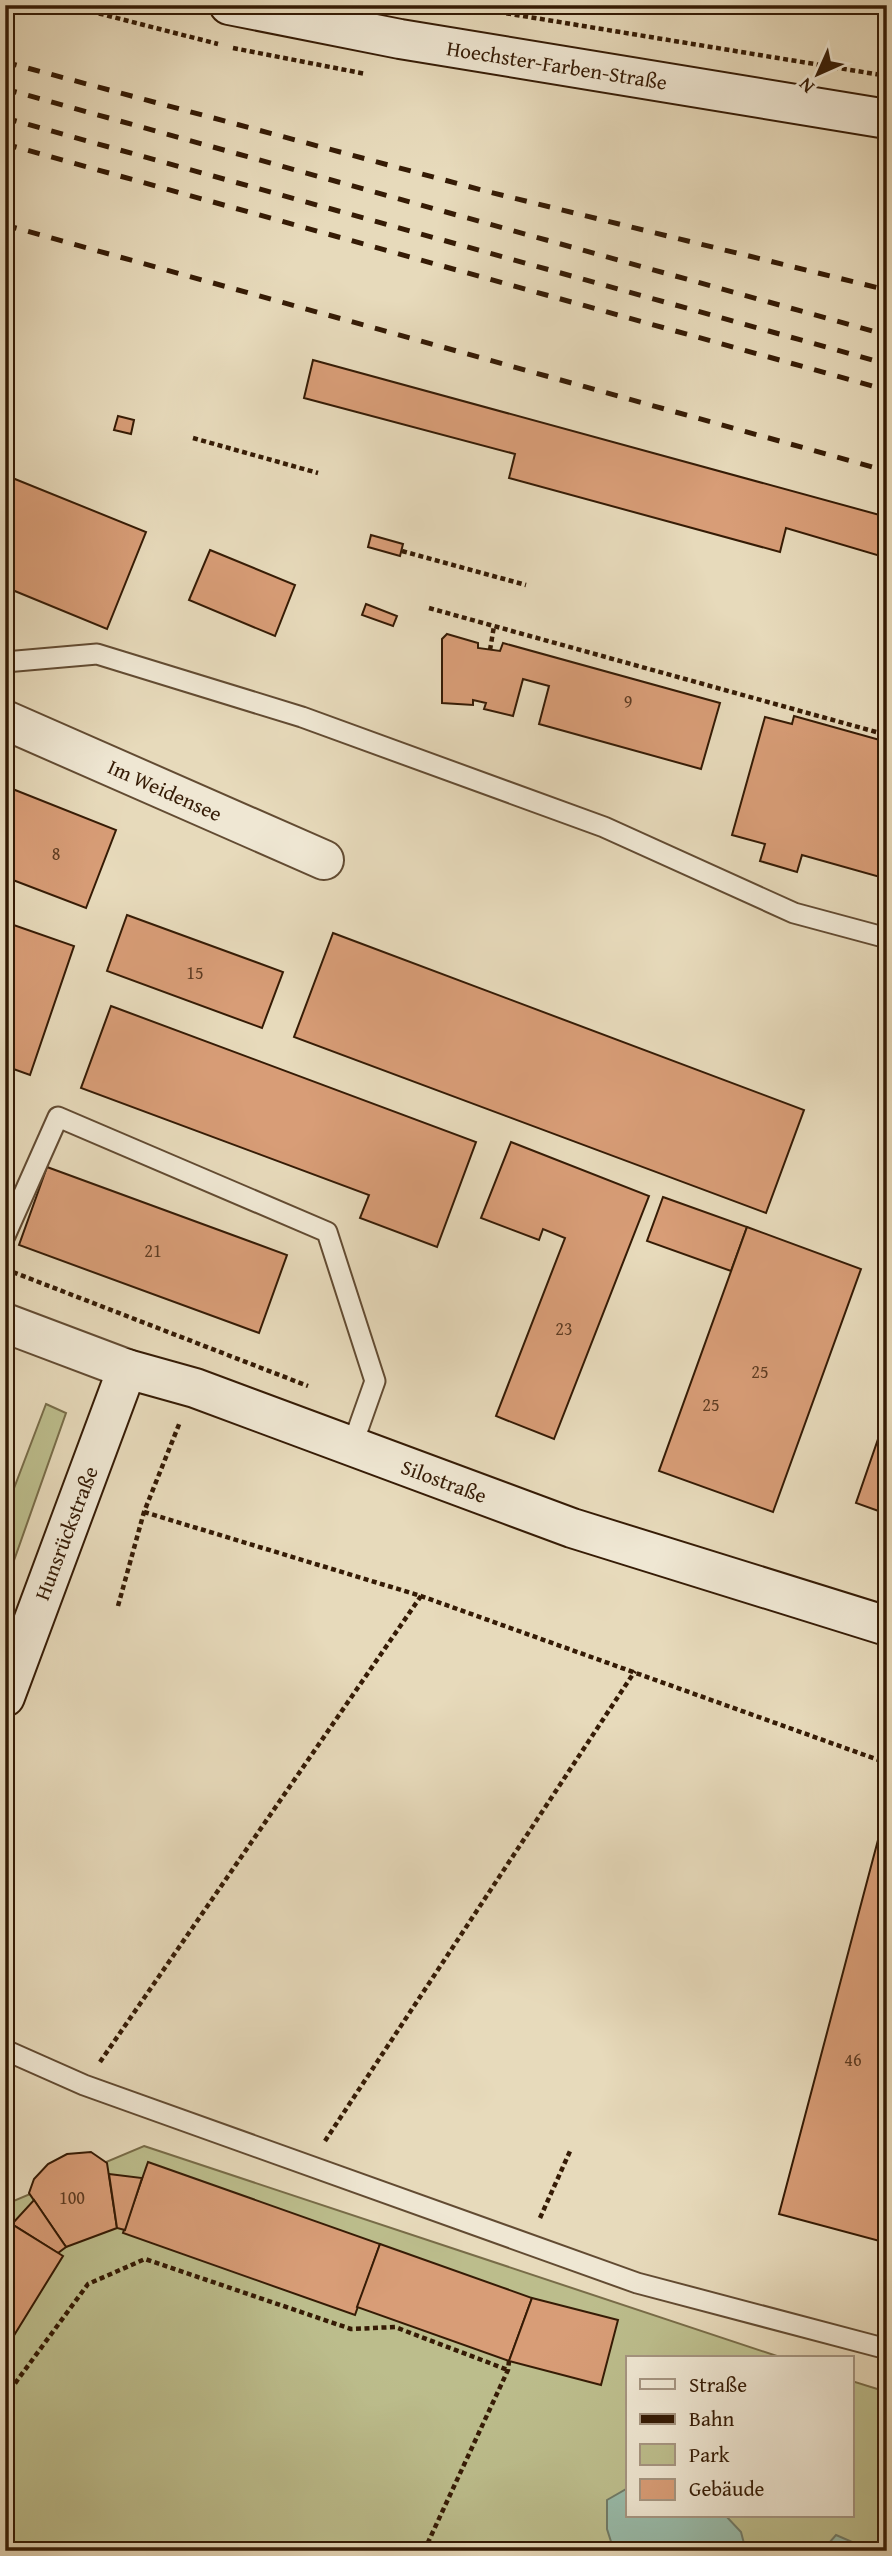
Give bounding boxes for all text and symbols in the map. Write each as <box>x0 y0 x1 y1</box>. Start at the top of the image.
street label: Hoechster-Farben-Straße <box>445 32 670 98</box>
north arrow <box>784 38 854 108</box>
text: N <box>791 71 820 100</box>
house number: 9 <box>624 688 632 715</box>
street label: Im Weidensee <box>103 751 227 829</box>
house number: 8 <box>52 840 60 867</box>
house number: 15 <box>186 959 204 986</box>
house number: 21 <box>144 1237 162 1264</box>
house number: 23 <box>555 1315 573 1342</box>
house number: 25 <box>751 1358 769 1385</box>
house number: 25 <box>702 1391 720 1418</box>
street label: Silostraße <box>397 1451 491 1511</box>
street label: Hunsrückstraße <box>26 1461 106 1605</box>
house number: 46 <box>844 2046 862 2073</box>
house number: 100 <box>59 2184 85 2211</box>
legend <box>626 2356 854 2518</box>
text: Straße <box>689 2369 747 2400</box>
text: Bahn <box>689 2403 735 2434</box>
text: Park <box>689 2439 730 2470</box>
text: Gebäude <box>689 2473 765 2504</box>

